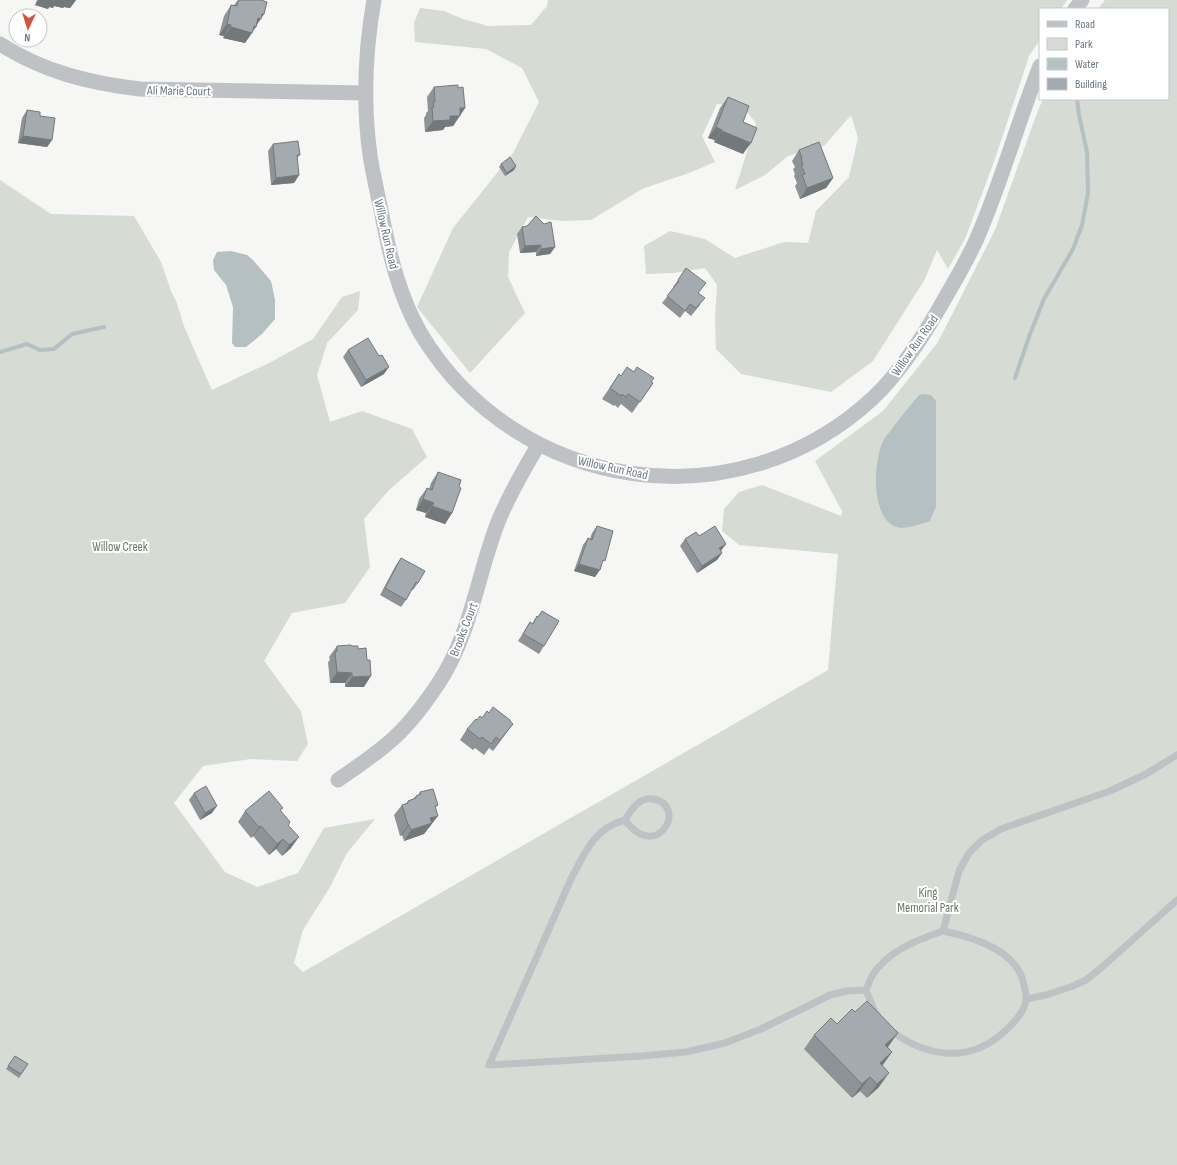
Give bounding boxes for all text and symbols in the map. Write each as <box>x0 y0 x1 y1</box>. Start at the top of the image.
north arrow <box>8 8 48 48</box>
legend <box>1039 8 1169 100</box>
text: Road <box>1075 17 1095 32</box>
text: N <box>24 31 31 44</box>
text: Park <box>1075 37 1093 52</box>
text: Water <box>1075 57 1099 72</box>
text: Building <box>1075 77 1107 92</box>
street label: Ali Marie Court <box>146 82 211 100</box>
street label: Willow Run Road <box>370 198 402 271</box>
street label: Willow Run Road <box>888 312 942 379</box>
street label: Willow Run Road <box>576 453 649 483</box>
park label: Willow Creek <box>92 539 148 555</box>
street label: Brooks Court <box>446 600 482 659</box>
park label: King Memorial Park <box>897 885 959 916</box>

